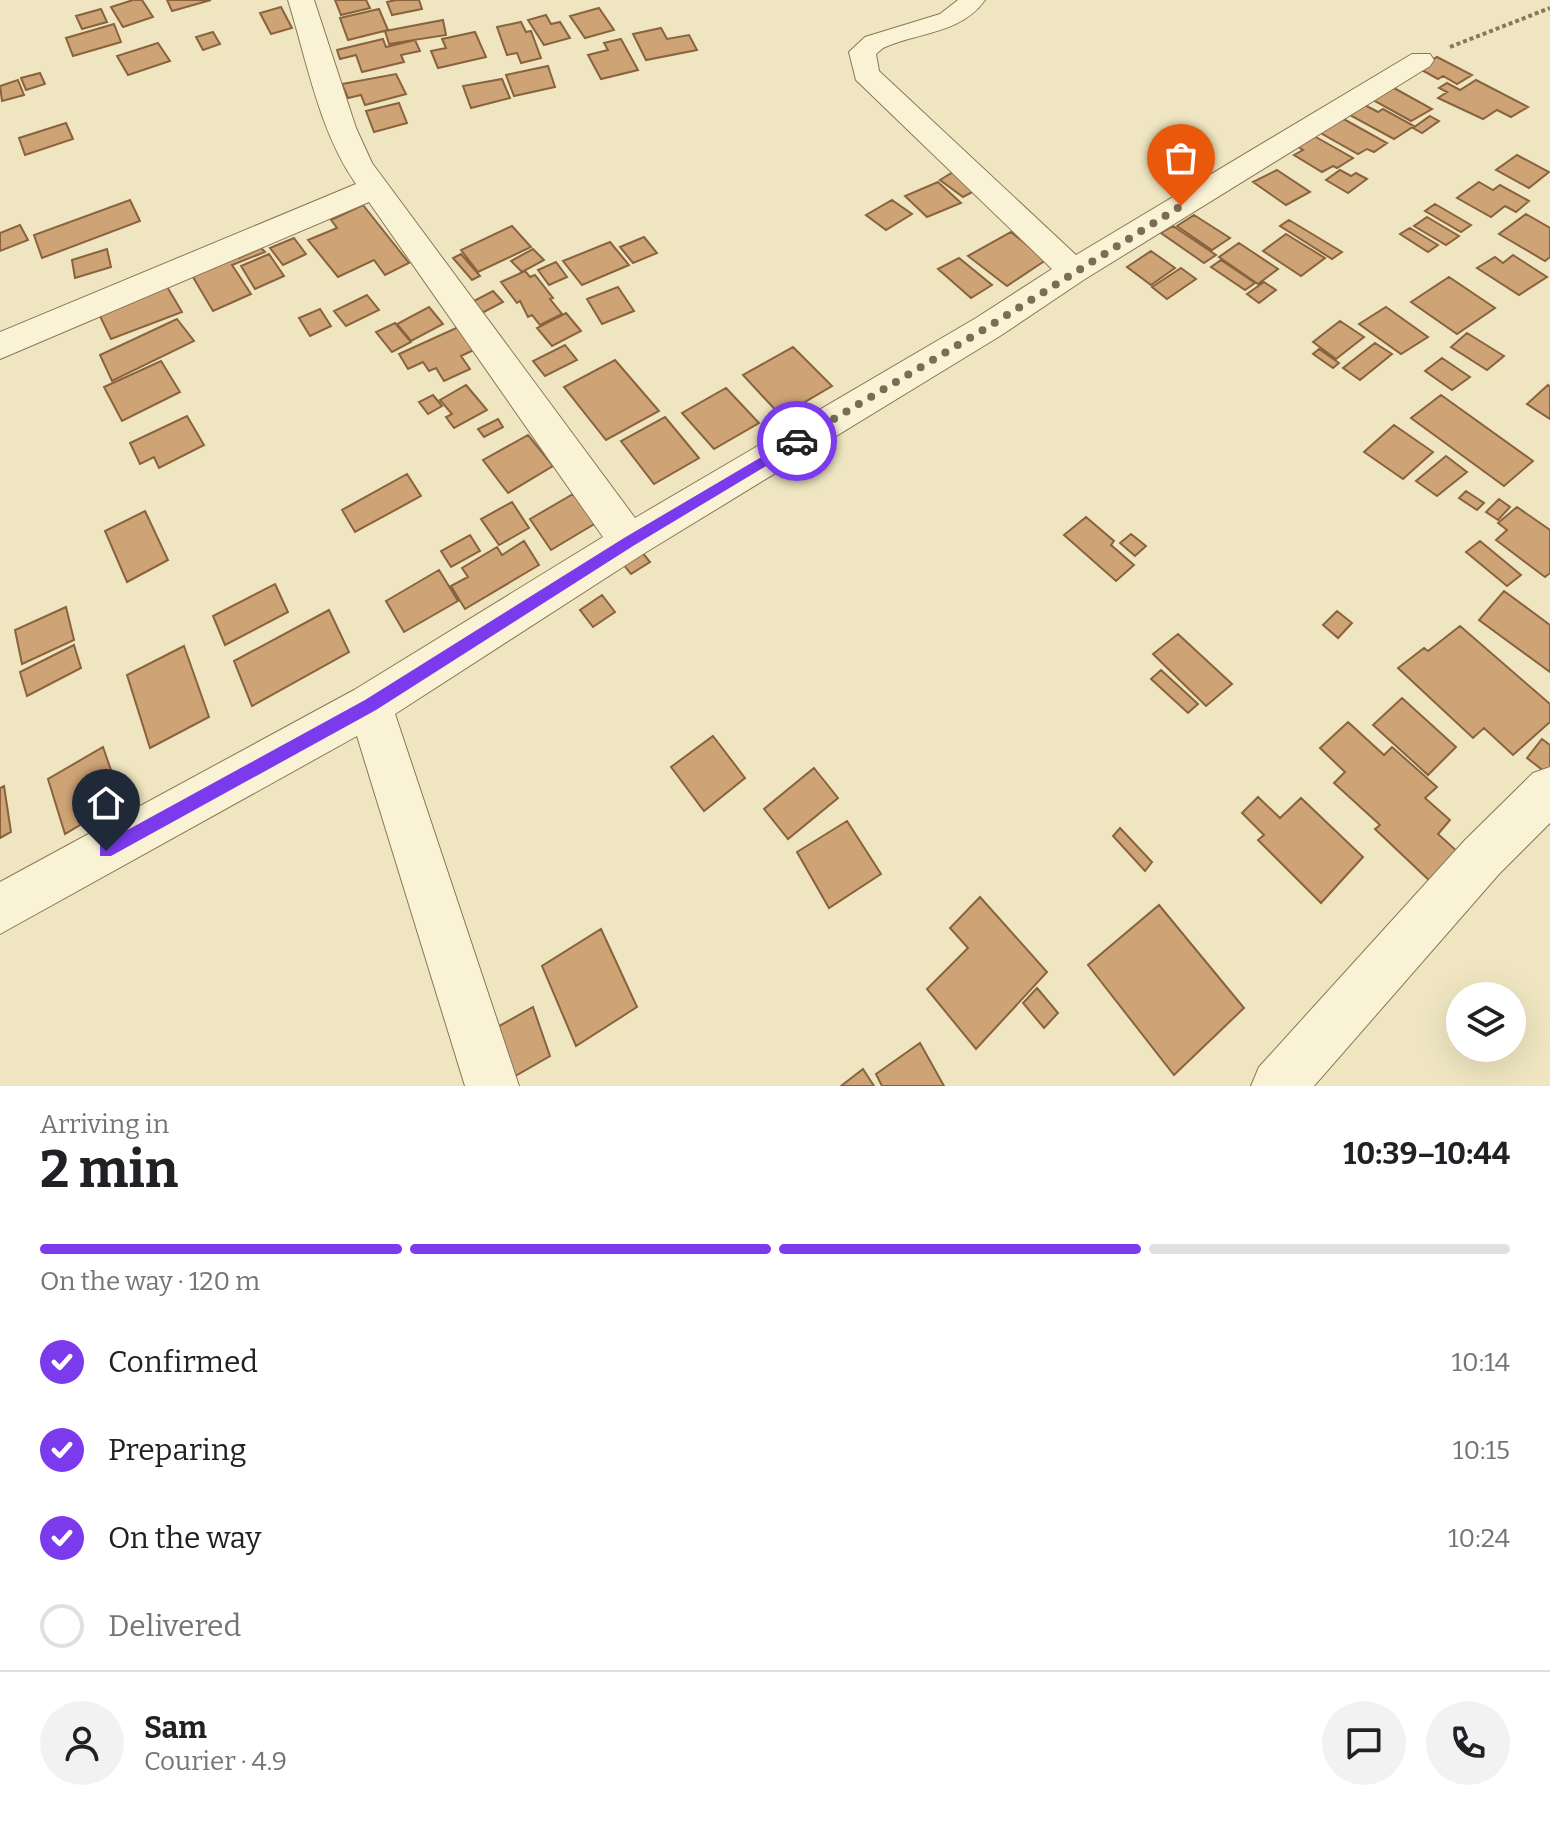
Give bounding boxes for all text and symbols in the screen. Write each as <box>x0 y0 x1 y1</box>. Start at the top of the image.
pin <box>1147 124 1215 206</box>
icon: bag <box>1159 136 1203 180</box>
courier <box>757 401 837 481</box>
icon: car <box>775 419 819 463</box>
pin <box>72 769 140 851</box>
icon: home <box>84 781 128 825</box>
map controls <box>1446 982 1526 1062</box>
button: layers <box>1446 982 1526 1062</box>
text: Arriving in <box>40 1109 169 1140</box>
text: 10:39–10:44 <box>1343 1136 1510 1172</box>
text: 2 min <box>40 1138 178 1201</box>
text: On the way · 120 m <box>40 1266 260 1297</box>
icon: check <box>40 1340 84 1384</box>
text: Confirmed <box>108 1344 258 1380</box>
text: 10:14 <box>1452 1347 1510 1378</box>
icon: check <box>40 1428 84 1472</box>
text: Preparing <box>108 1432 246 1468</box>
text: 10:15 <box>1453 1435 1510 1466</box>
icon: check <box>40 1516 84 1560</box>
text: On the way <box>108 1520 261 1556</box>
text: 10:24 <box>1448 1523 1510 1554</box>
text: Delivered <box>108 1608 241 1644</box>
button: person <box>40 1701 124 1785</box>
button: chat <box>1322 1701 1406 1785</box>
button: phone <box>1426 1701 1510 1785</box>
text: Sam <box>144 1710 207 1746</box>
text: Courier · 4.9 <box>144 1746 287 1777</box>

